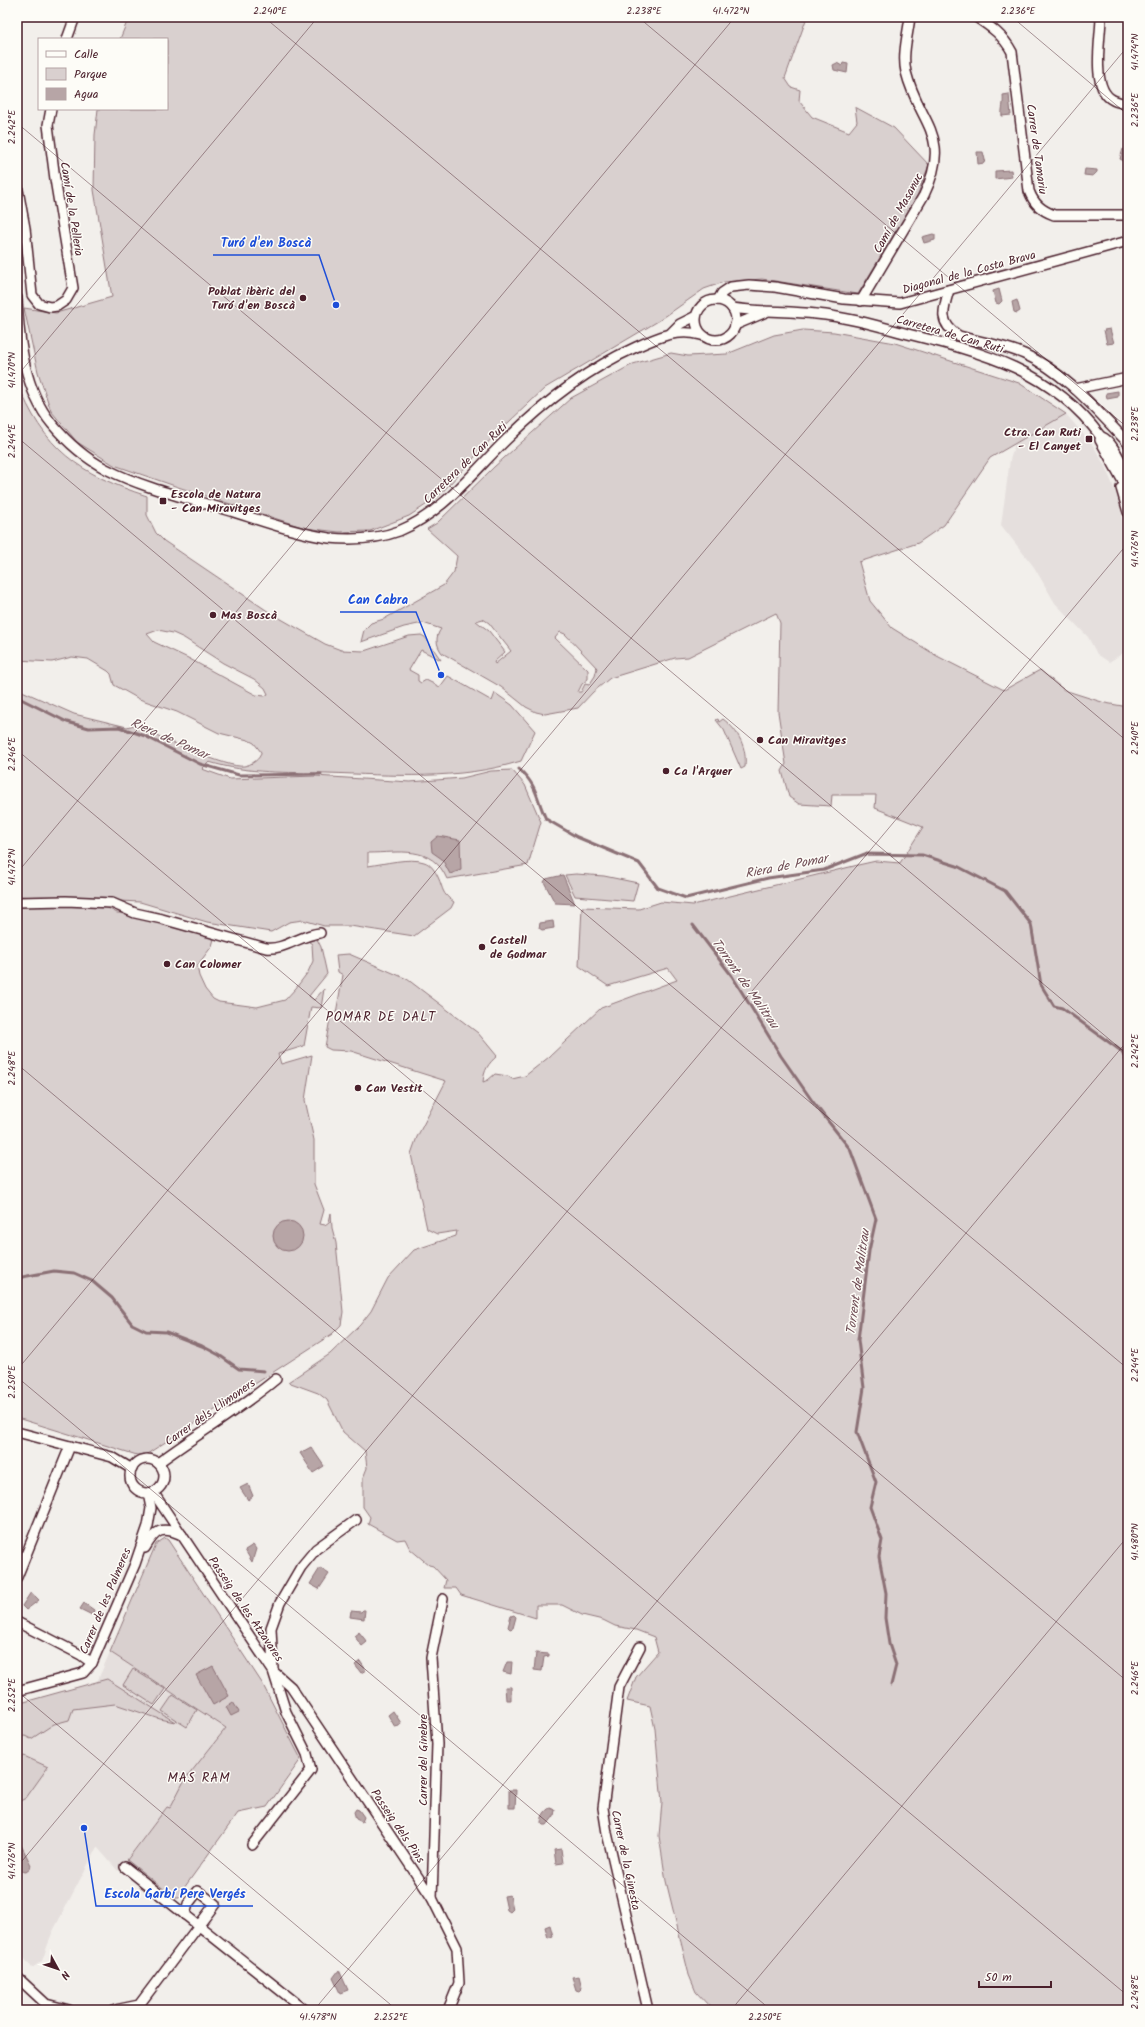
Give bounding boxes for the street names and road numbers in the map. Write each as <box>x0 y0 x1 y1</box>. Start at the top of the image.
street label: Carrer de Tamariu <box>1021 103 1052 196</box>
street label: Camí de la Pelleria <box>55 161 88 258</box>
street label: Camí de Masanuc <box>868 169 928 257</box>
street label: Diagonal de la Costa Brava <box>900 245 1038 299</box>
street label: Carretera de Can Ruti <box>894 310 1007 359</box>
street label: Carretera de Can Ruti <box>419 417 513 509</box>
street label: Carrer dels Llimoners <box>161 1374 260 1451</box>
street label: Carrer de les Palmeres <box>74 1545 136 1657</box>
street label: Passeig de les Atzavares <box>203 1553 288 1666</box>
street label: Carrer del Ginebre <box>414 1714 433 1806</box>
street label: Passeig dels Pins <box>366 1785 430 1867</box>
street label: Carrer de la Ginesta <box>606 1808 645 1912</box>

